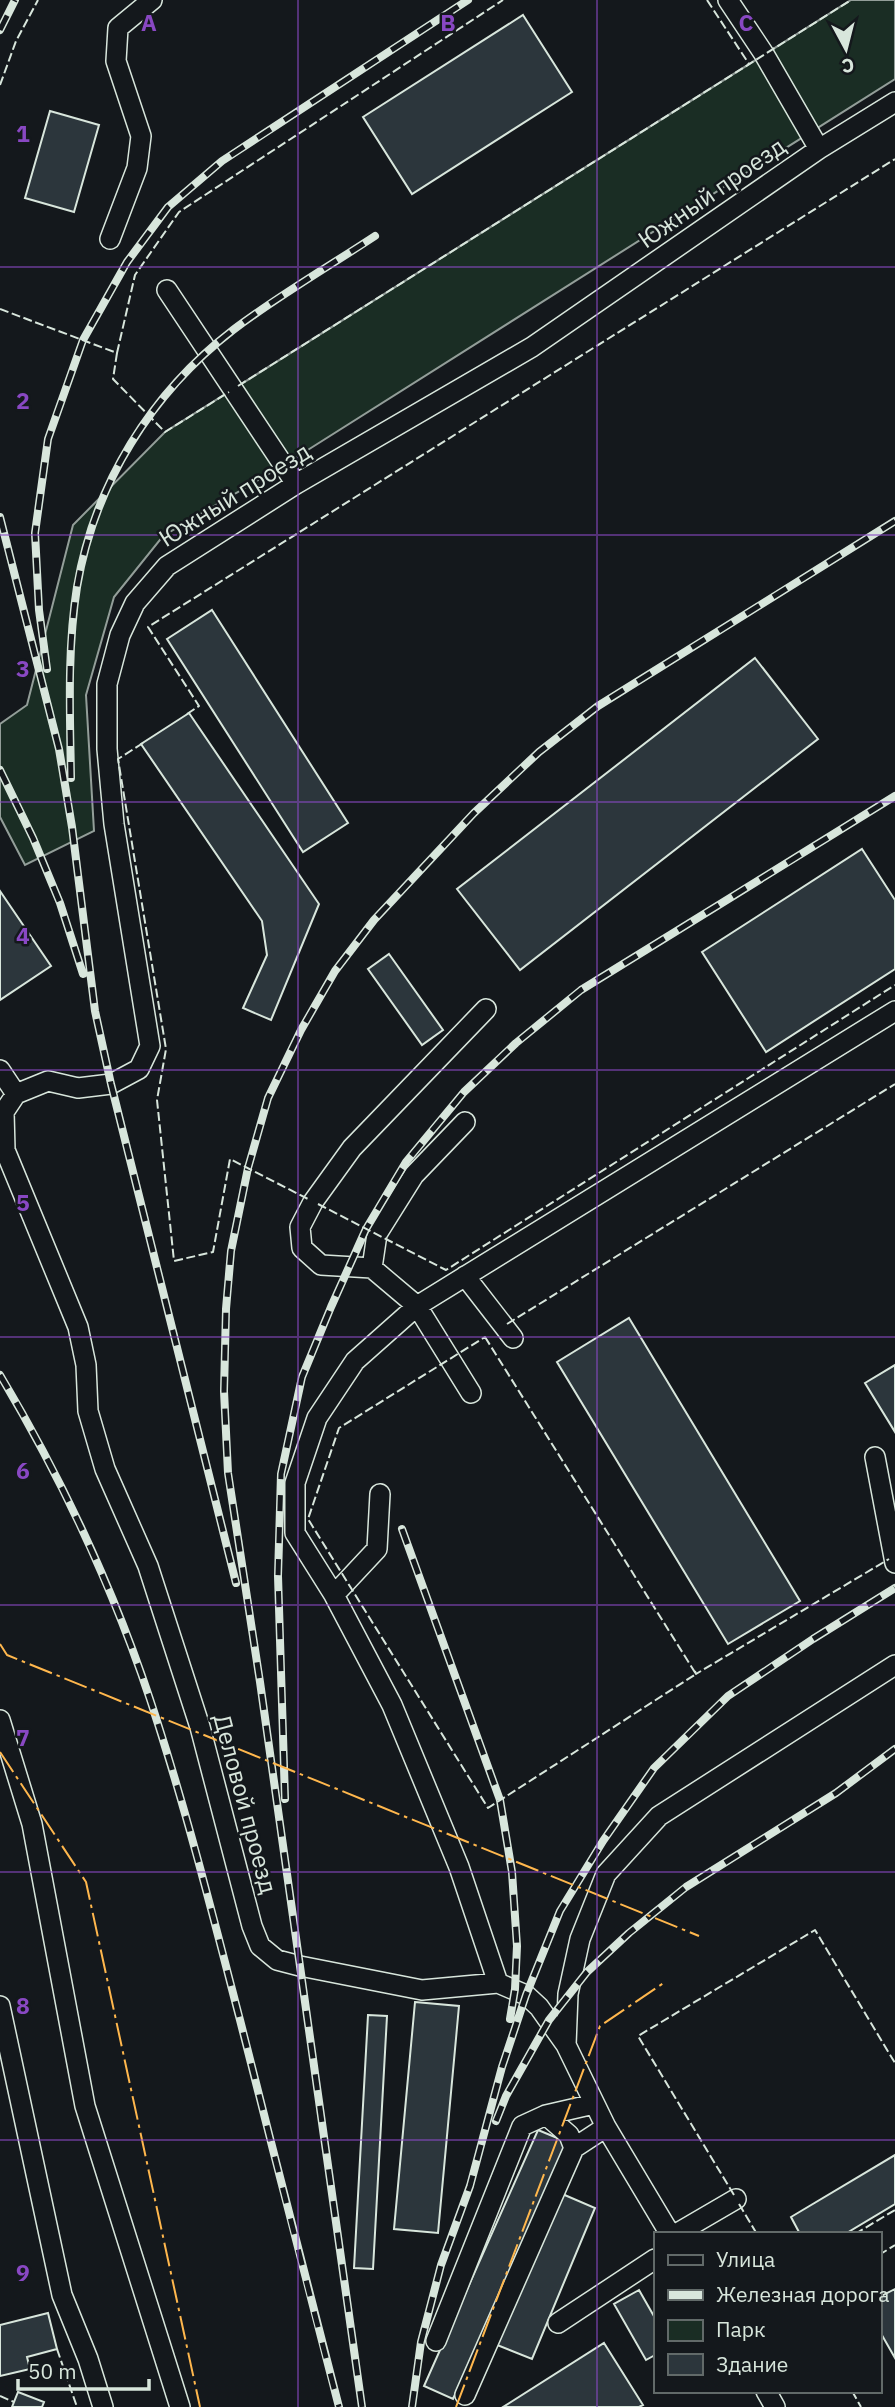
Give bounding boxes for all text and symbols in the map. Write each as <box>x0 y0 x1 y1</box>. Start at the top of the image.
text: A <box>141 7 157 37</box>
text: B <box>440 7 456 37</box>
text: C <box>739 7 754 37</box>
north arrow <box>811 14 881 84</box>
text: С <box>840 53 856 79</box>
text: 1 <box>16 118 30 148</box>
street label: Южный проезд <box>631 129 792 255</box>
text: 2 <box>16 385 30 415</box>
street label: Южный проезд <box>153 435 316 554</box>
text: 3 <box>16 653 30 683</box>
text: 4 <box>16 920 30 950</box>
text: 5 <box>16 1187 30 1217</box>
text: 6 <box>16 1455 30 1485</box>
street label: Деловой проезд <box>207 1710 285 1897</box>
text: 7 <box>16 1722 30 1752</box>
text: 8 <box>16 1990 30 2020</box>
legend <box>654 2232 881 2393</box>
text: Улица <box>716 2245 775 2273</box>
text: 9 <box>16 2257 30 2287</box>
text: Железная дорога <box>716 2280 889 2308</box>
text: Парк <box>716 2315 766 2343</box>
scale bar <box>18 2348 149 2392</box>
text: Здание <box>716 2350 788 2378</box>
text: 50 m <box>28 2357 77 2385</box>

